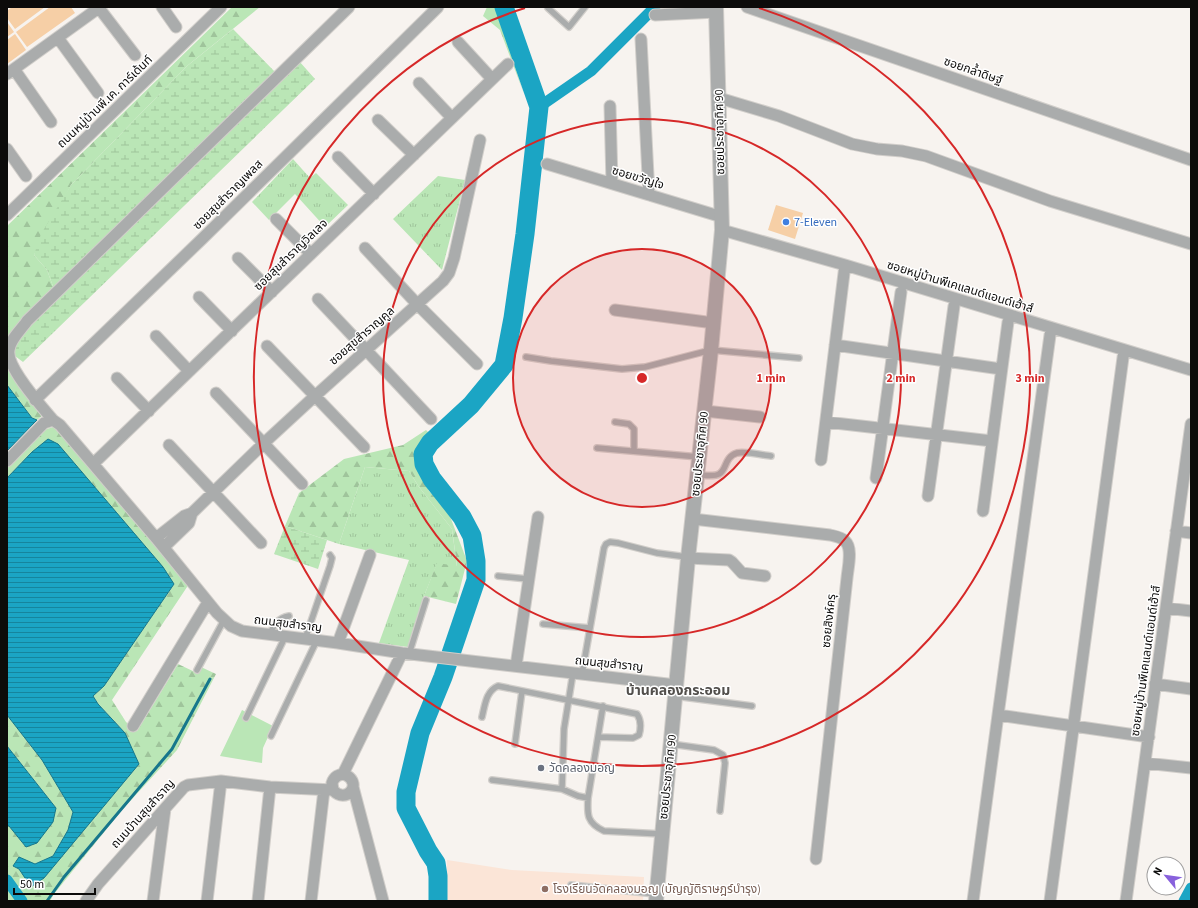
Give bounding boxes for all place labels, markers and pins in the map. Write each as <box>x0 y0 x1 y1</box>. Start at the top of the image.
place label: 7-Eleven <box>794 214 837 231</box>
marker: 7-Eleven <box>781 217 791 227</box>
centre of rings <box>635 371 649 385</box>
place label: วัดคลองมอญ <box>549 760 615 777</box>
marker: วัดคลองมอญ <box>536 763 546 773</box>
place label: โรงเรียนวัดคลองมอญ (บัญญัติราษฎร์บำรุง) <box>553 881 761 898</box>
marker: โรงเรียนวัดคลองมอญ (บัญญัติราษฎร์บำรุง) <box>540 884 550 894</box>

